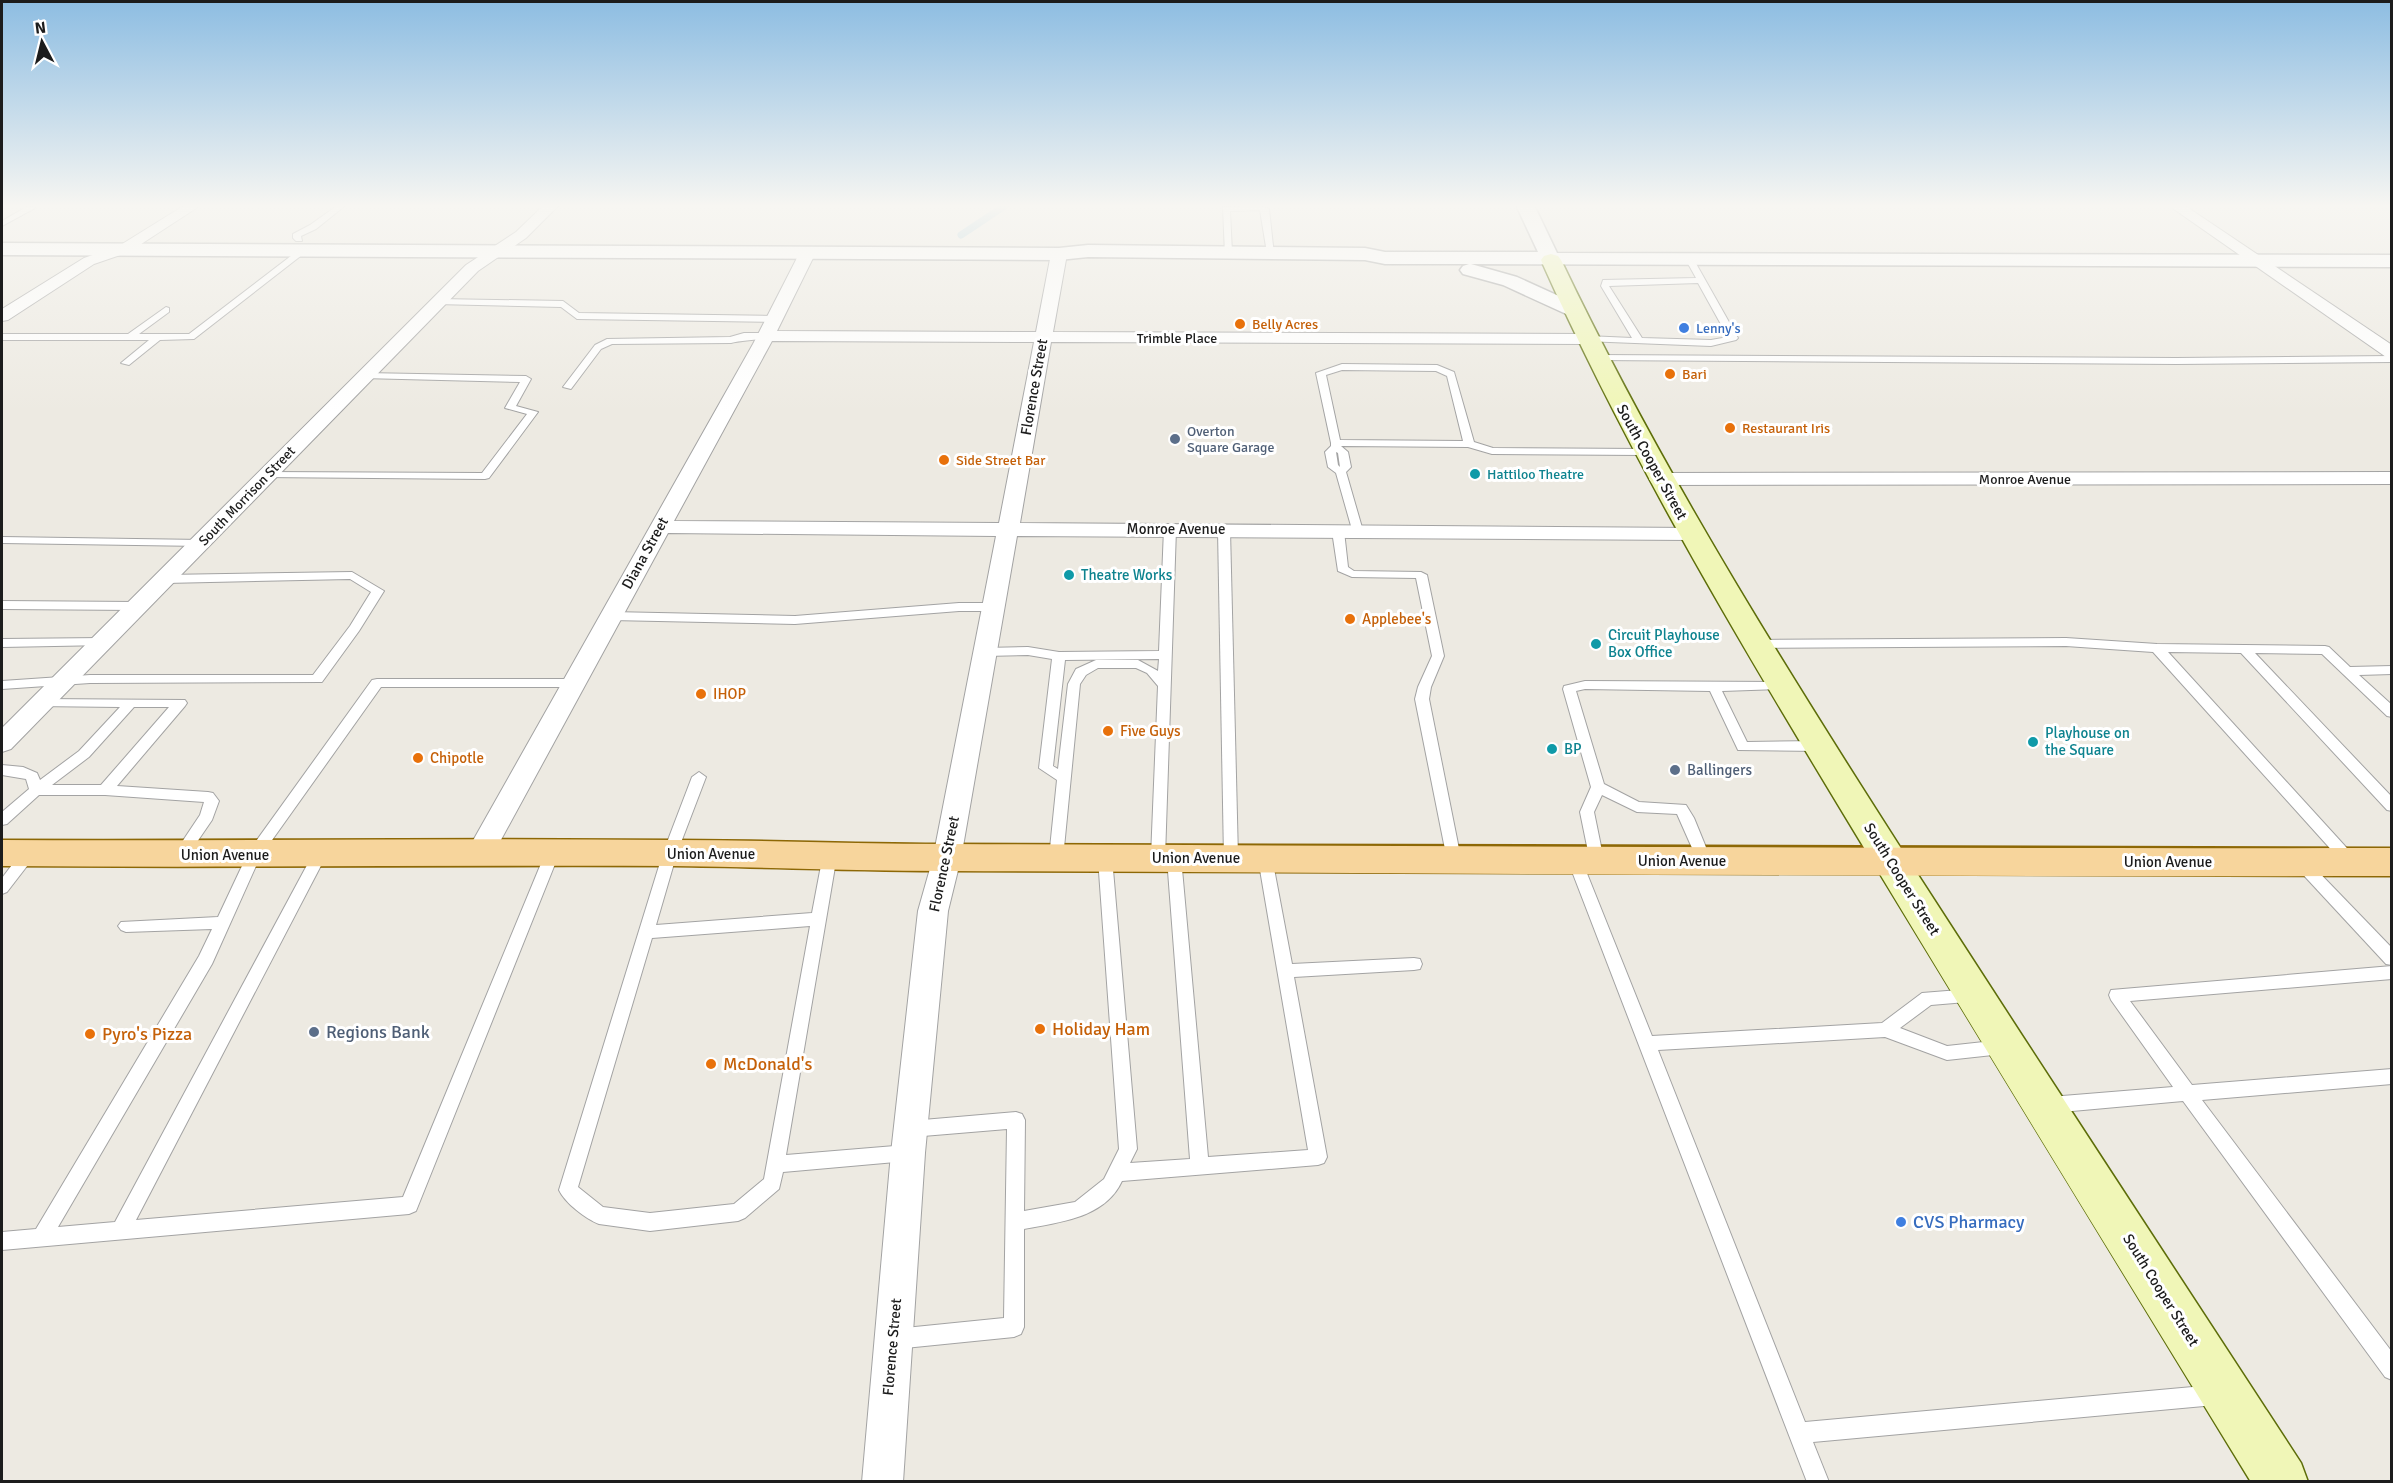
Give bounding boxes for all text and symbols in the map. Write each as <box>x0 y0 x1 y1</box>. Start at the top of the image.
north arrow <box>12 12 72 72</box>
text: N <box>34 18 47 39</box>
place label: Belly Acres <box>1252 316 1318 333</box>
marker: Belly Acres <box>1233 317 1247 331</box>
place label: Lenny's <box>1696 320 1741 337</box>
marker: Lenny's <box>1677 321 1691 335</box>
street label: Trimble Place <box>1137 330 1217 347</box>
street label: Florence Street <box>1017 337 1051 437</box>
place label: Bari <box>1682 366 1707 383</box>
marker: Bari <box>1663 367 1677 381</box>
street label: South Cooper Street <box>1613 401 1691 523</box>
place label: Restaurant Iris <box>1742 420 1830 437</box>
marker: Restaurant Iris <box>1723 421 1737 435</box>
place label: Overton Square Garage <box>1187 423 1275 456</box>
marker: Overton Square Garage <box>1168 432 1182 446</box>
street label: South Morrison Street <box>195 443 299 549</box>
place label: Side Street Bar <box>956 452 1046 469</box>
marker: Side Street Bar <box>937 453 951 467</box>
place label: Hattiloo Theatre <box>1487 466 1584 483</box>
marker: Hattiloo Theatre <box>1468 467 1482 481</box>
street label: Monroe Avenue <box>1979 471 2071 488</box>
street label: Diana Street <box>618 514 672 592</box>
street label: Monroe Avenue <box>1127 520 1225 538</box>
place label: Theatre Works <box>1081 566 1173 584</box>
marker: Theatre Works <box>1062 568 1076 582</box>
place label: Applebee's <box>1362 610 1432 628</box>
marker: Applebee's <box>1343 612 1357 626</box>
place label: Circuit Playhouse Box Office <box>1608 626 1720 661</box>
marker: Circuit Playhouse Box Office <box>1589 637 1603 651</box>
place label: IHOP <box>713 685 746 703</box>
marker: IHOP <box>694 687 708 701</box>
place label: Five Guys <box>1120 722 1181 740</box>
marker: Five Guys <box>1101 724 1115 738</box>
place label: Playhouse on the Square <box>2045 724 2130 759</box>
marker: Playhouse on the Square <box>2026 735 2040 749</box>
place label: BP <box>1564 740 1582 758</box>
marker: BP <box>1545 742 1559 756</box>
place label: Chipotle <box>430 749 484 767</box>
marker: Chipotle <box>411 751 425 765</box>
place label: Ballingers <box>1687 761 1752 779</box>
marker: Ballingers <box>1668 763 1682 777</box>
street label: Florence Street <box>925 814 963 914</box>
street label: South Cooper Street <box>1860 820 1944 938</box>
street label: Union Avenue <box>667 845 755 863</box>
street label: Union Avenue <box>181 846 269 864</box>
street label: Union Avenue <box>1152 849 1240 867</box>
street label: Union Avenue <box>1638 852 1726 870</box>
street label: Union Avenue <box>2124 853 2212 871</box>
place label: Holiday Ham <box>1052 1018 1150 1040</box>
place label: Regions Bank <box>326 1021 430 1043</box>
marker: Holiday Ham <box>1033 1022 1047 1036</box>
place label: Pyro's Pizza <box>102 1023 192 1045</box>
marker: Regions Bank <box>307 1025 321 1039</box>
marker: Pyro's Pizza <box>83 1027 97 1041</box>
place label: McDonald's <box>723 1053 812 1075</box>
marker: McDonald's <box>704 1057 718 1071</box>
place label: CVS Pharmacy <box>1913 1211 2025 1233</box>
marker: CVS Pharmacy <box>1894 1215 1908 1229</box>
street label: South Cooper Street <box>2119 1231 2203 1349</box>
street label: Florence Street <box>879 1298 905 1396</box>

